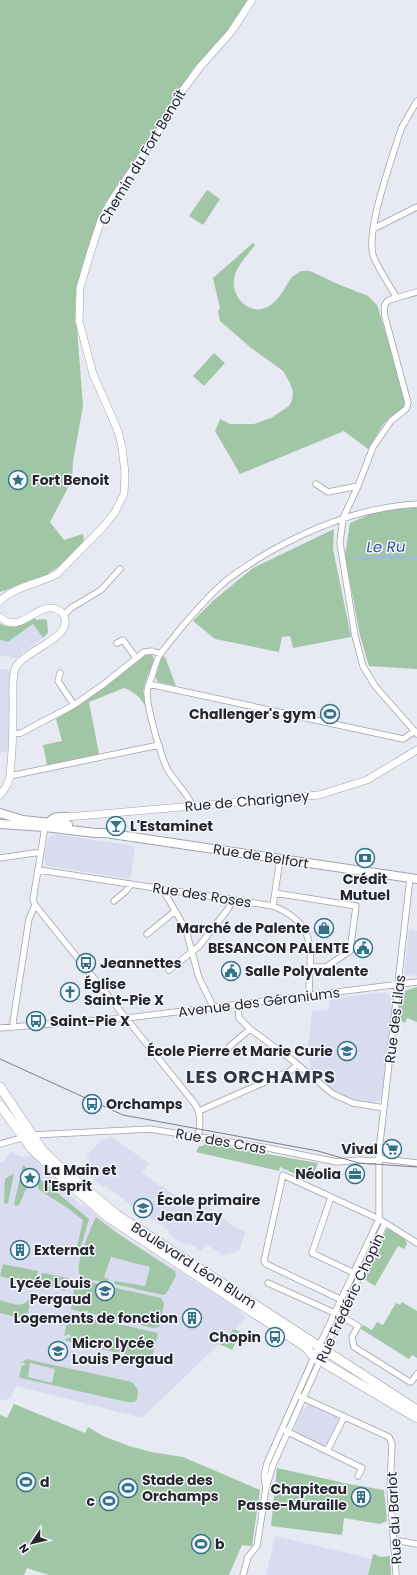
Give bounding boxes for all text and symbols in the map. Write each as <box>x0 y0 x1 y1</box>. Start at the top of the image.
street label: Chemin du Fort Benoît <box>94 85 190 229</box>
place icon: Fort Benoit <box>7 469 29 491</box>
place label: Fort Benoit <box>32 470 110 490</box>
water label: Le Ru <box>366 536 406 557</box>
sports icon: Challenger's gym <box>319 703 341 725</box>
place label: Challenger's gym <box>189 704 316 724</box>
street label: Rue de Charigney <box>184 786 310 816</box>
bar icon: L'Estaminet <box>105 815 127 837</box>
place label: L'Estaminet <box>130 816 213 836</box>
street label: Rue de Belfort <box>212 839 310 873</box>
bank icon: Crédit Mutuel <box>354 847 376 869</box>
place label: Crédit Mutuel <box>340 869 390 905</box>
street label: Rue des Roses <box>151 877 253 913</box>
shop icon: Marché de Palente <box>313 917 335 939</box>
place label: Marché de Palente <box>176 918 310 938</box>
public building icon: BESANCON PALENTE <box>352 937 374 959</box>
place label: BESANCON PALENTE <box>208 938 349 958</box>
bus stop icon: Jeannettes <box>75 952 97 974</box>
place label: Jeannettes <box>100 953 182 973</box>
public building icon: Salle Polyvalente <box>220 960 242 982</box>
place label: Salle Polyvalente <box>245 961 369 981</box>
place label: Église Saint-Pie X <box>84 974 164 1010</box>
street label: Rue des Lilas <box>380 974 410 1064</box>
church icon: Église Saint-Pie X <box>59 981 81 1003</box>
street label: Avenue des Géraniums <box>177 982 341 1022</box>
bus stop icon: Saint-Pie X <box>25 1010 47 1032</box>
place label: Saint-Pie X <box>50 1011 130 1031</box>
school or university icon: École Pierre et Marie Curie <box>336 1040 358 1062</box>
place label: École Pierre et Marie Curie <box>147 1041 333 1061</box>
district label: LES ORCHAMPS <box>186 1064 336 1089</box>
bus stop icon: Orchamps <box>81 1093 103 1115</box>
place label: Orchamps <box>106 1094 183 1114</box>
street label: Rue des Cras <box>174 1123 268 1159</box>
supermarket icon: Vival <box>381 1138 403 1160</box>
place label: Vival <box>341 1139 378 1159</box>
place label: La Main et l'Esprit <box>44 1160 117 1196</box>
office icon: Néolia <box>344 1163 366 1185</box>
place label: Néolia <box>295 1164 341 1184</box>
place icon: La Main et l'Esprit <box>19 1167 41 1189</box>
place label: École primaire Jean Zay <box>157 1190 261 1226</box>
school or university icon: École primaire Jean Zay <box>132 1197 154 1219</box>
street label: Boulevard Léon Blum <box>127 1217 261 1313</box>
street label: Rue Frédéric Chopin <box>311 1230 389 1366</box>
building icon: Externat <box>9 1239 31 1261</box>
place label: Externat <box>34 1240 95 1260</box>
place label: Lycée Louis Pergaud <box>10 1273 91 1309</box>
school or university icon: Lycée Louis Pergaud <box>94 1280 116 1302</box>
building icon: Logements de fonction <box>181 1307 203 1329</box>
place label: Logements de fonction <box>14 1308 178 1328</box>
bus stop icon: Chopin <box>264 1326 286 1348</box>
place label: Chopin <box>209 1327 261 1347</box>
place label: Micro lycée Louis Pergaud <box>72 1333 173 1369</box>
school or university icon: Micro lycée Louis Pergaud <box>47 1340 69 1362</box>
place label: Stade des Orchamps <box>142 1470 219 1506</box>
sports icon: d <box>15 1471 37 1493</box>
street label: Rue du Barlot <box>382 1471 406 1565</box>
place label: d <box>40 1472 50 1492</box>
sports icon: Stade des Orchamps <box>117 1477 139 1499</box>
place label: Chapiteau Passe-Muraille <box>238 1479 347 1515</box>
building icon: Chapiteau Passe-Muraille <box>350 1486 372 1508</box>
sports icon: c <box>98 1490 120 1512</box>
place label: c <box>87 1491 96 1511</box>
north arrow <box>12 1523 52 1563</box>
sports icon: b <box>190 1533 212 1555</box>
place label: b <box>215 1534 225 1554</box>
text: N <box>15 1541 33 1557</box>

